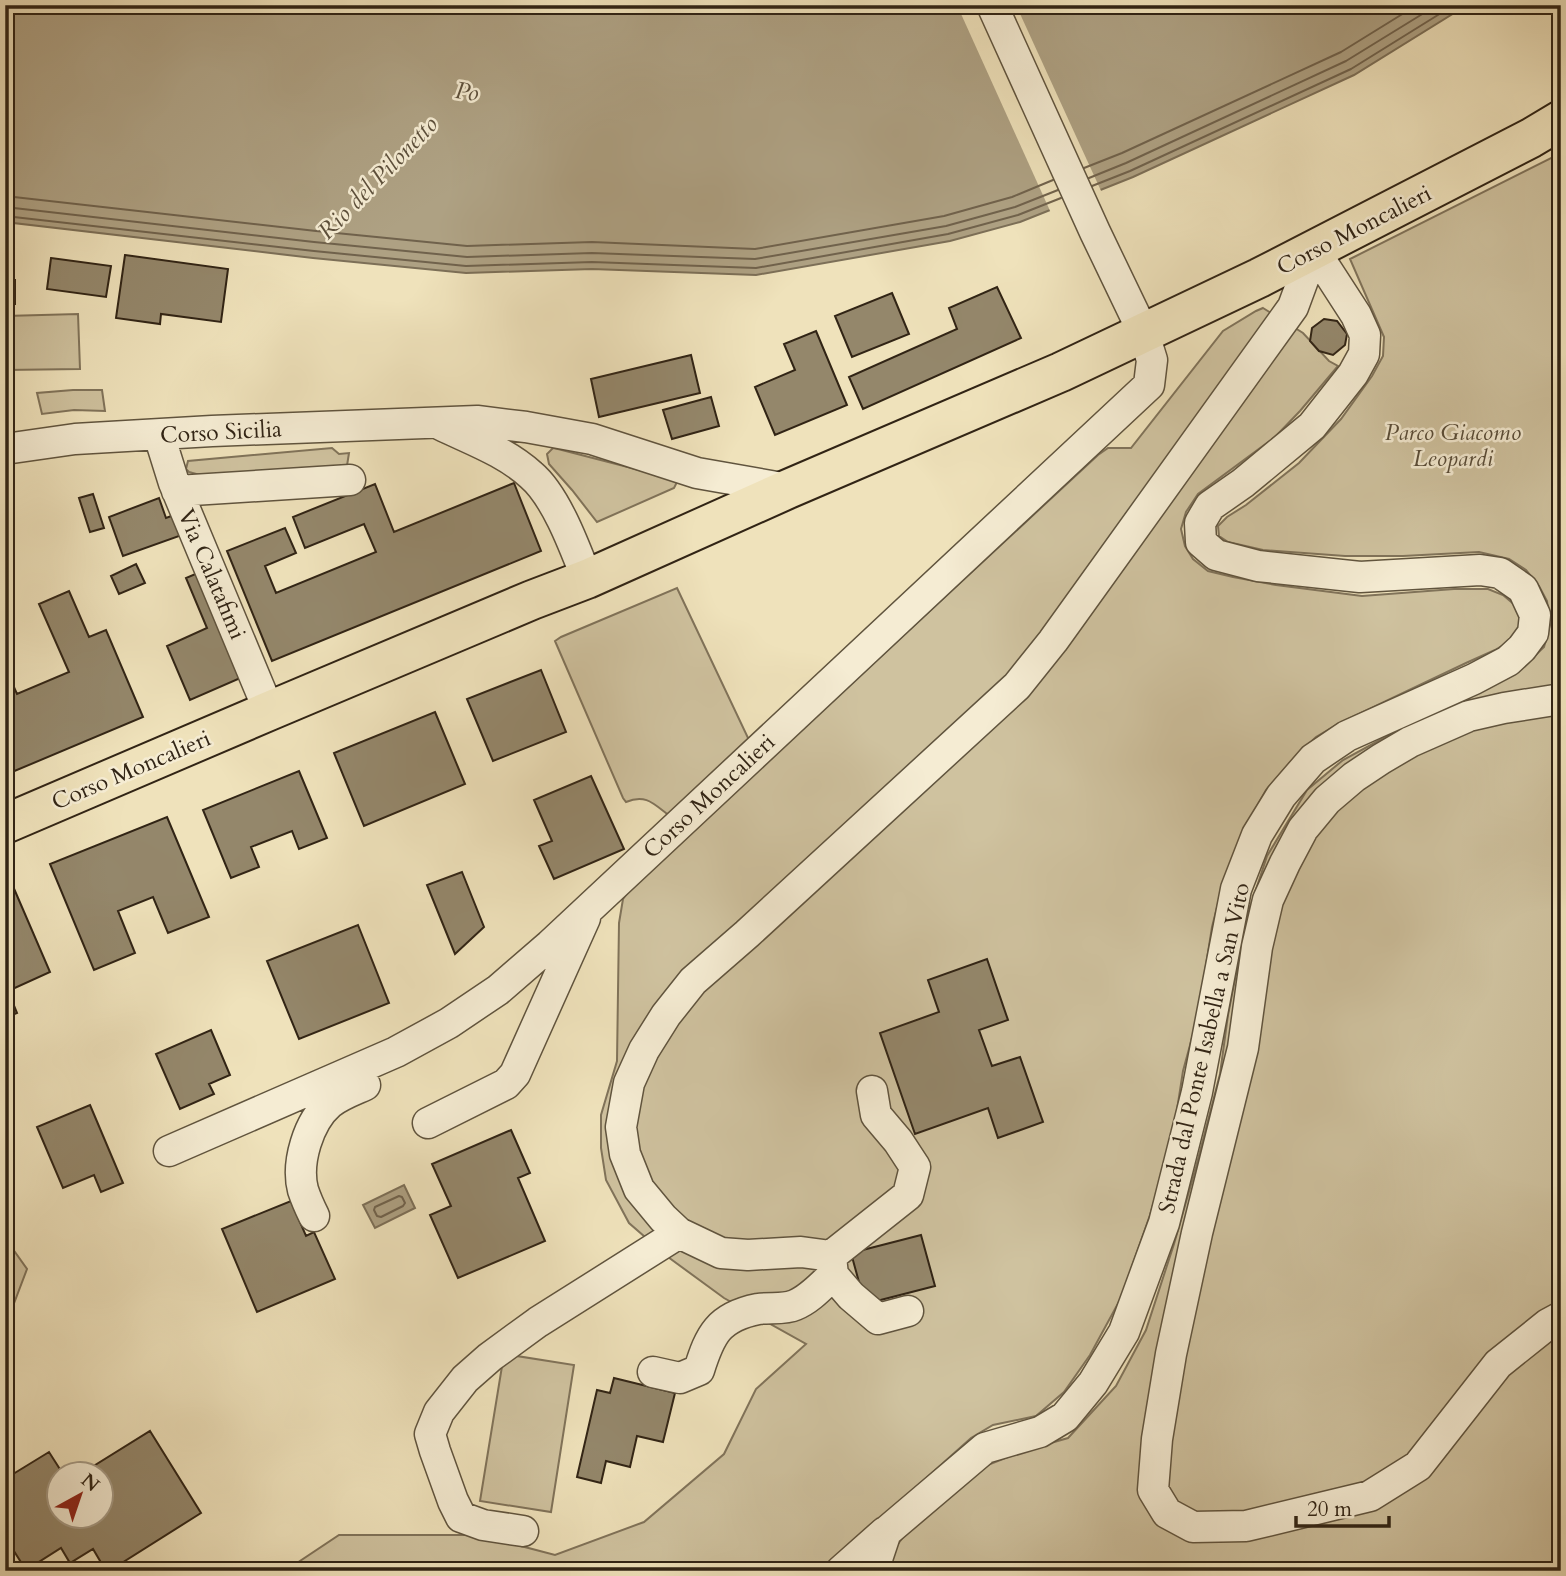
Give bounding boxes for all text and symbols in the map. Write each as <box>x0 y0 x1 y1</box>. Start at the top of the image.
water label: Po <box>453 74 481 110</box>
water label: Rio del Pilonetto <box>310 109 446 247</box>
street label: Corso Moncalieri <box>1271 178 1437 282</box>
street label: Corso Sicilia <box>159 413 283 451</box>
park label: Parco Giacomo Leopardi <box>1385 417 1521 474</box>
street label: Via Calatafimi <box>171 504 253 644</box>
street label: Corso Moncalieri <box>47 723 215 817</box>
street label: Corso Moncalieri <box>636 727 782 865</box>
street label: Strada dal Ponte Isabella a San Vito <box>1151 880 1257 1216</box>
north arrow <box>46 1460 116 1530</box>
text: N <box>76 1467 105 1498</box>
scale bar <box>1296 1485 1389 1529</box>
text: 20 m <box>1307 1495 1352 1524</box>

